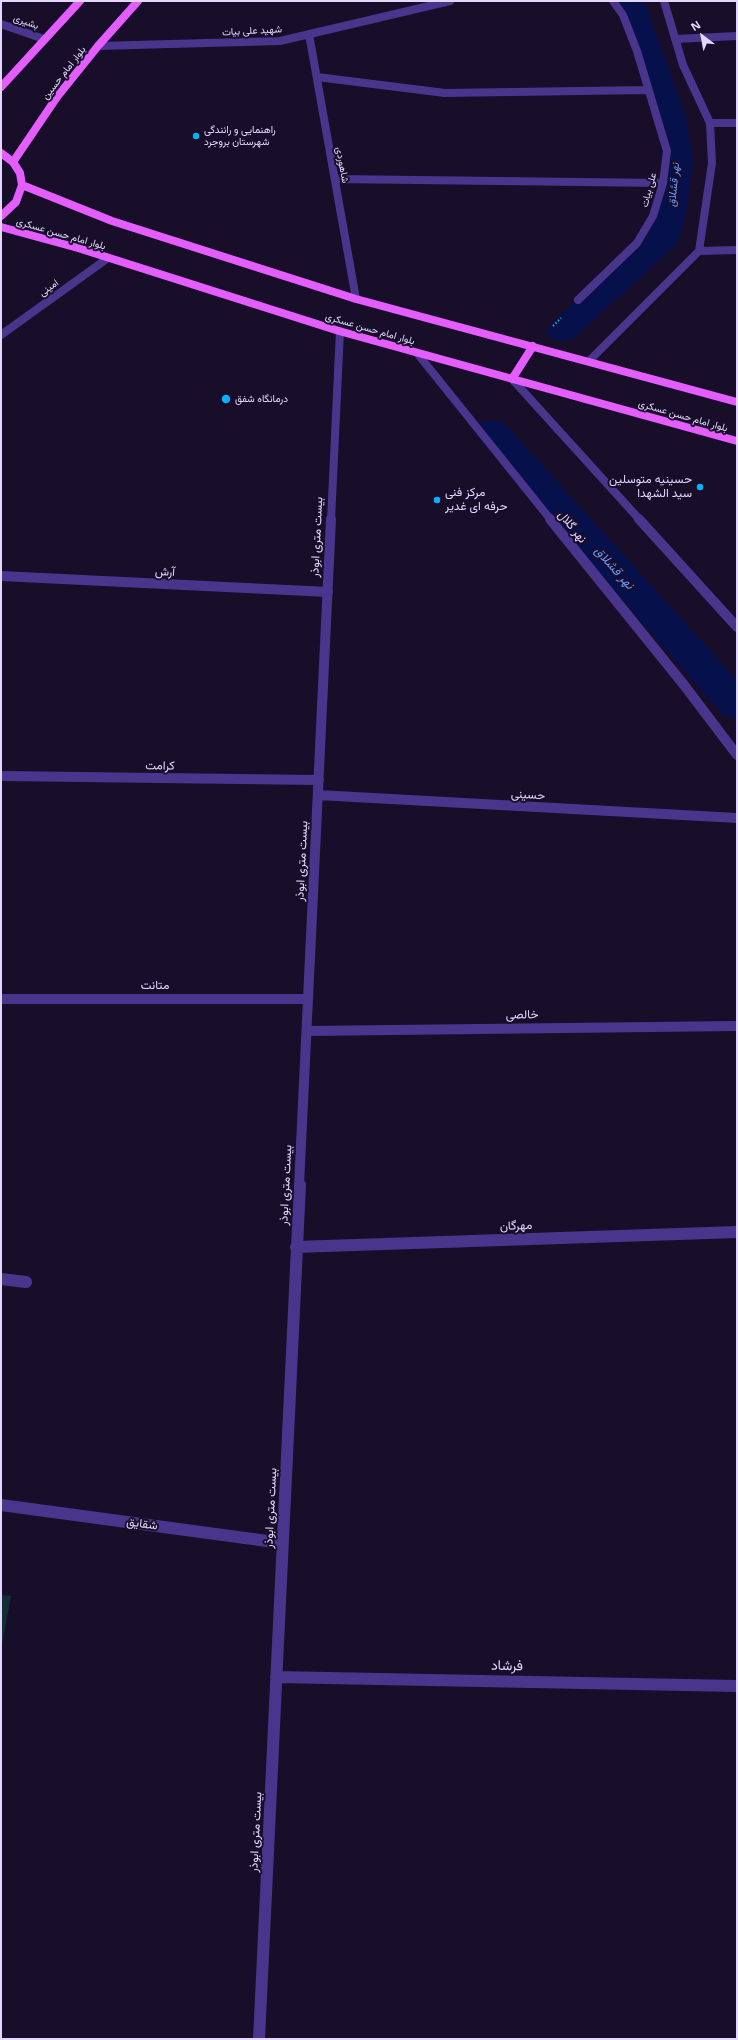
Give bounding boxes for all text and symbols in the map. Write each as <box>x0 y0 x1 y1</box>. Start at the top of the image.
street label: بشیری <box>12 12 40 32</box>
north arrow <box>682 16 722 56</box>
text: N <box>688 17 703 34</box>
street label: شهید علی بیات <box>222 23 282 39</box>
street label: بلوار امام حسین <box>40 44 88 102</box>
place label: راهنمایی و رانندگی شهرستان بروجرد <box>204 124 276 148</box>
marker: راهنمایی و رانندگی شهرستان بروجرد <box>191 131 201 141</box>
street label: شاهوردی <box>333 146 351 184</box>
water label: نهر قشلاق <box>665 162 683 208</box>
street label: علی بیات <box>639 171 659 209</box>
street label: بلوار امام حسن عسکری <box>15 216 107 252</box>
street label: امینی <box>37 277 61 299</box>
street label: بلوار امام حسن عسکری <box>324 311 416 347</box>
marker: درمانگاه شفق <box>220 393 232 405</box>
place label: درمانگاه شفق <box>235 393 288 405</box>
street label: بلوار امام حسن عسکری <box>637 398 729 434</box>
place label: حسینیه متوسلین سید الشهدا <box>609 473 692 501</box>
marker: حسینیه متوسلین سید الشهدا <box>695 482 705 492</box>
place label: مرکز فنی حرفه ای غدیر <box>445 486 507 514</box>
marker: مرکز فنی حرفه ای غدیر <box>432 495 442 505</box>
street label: بیست متری ابوذر <box>308 496 326 578</box>
street label: نهر گلال <box>555 508 589 546</box>
water label: نهر قشلاق <box>591 543 637 593</box>
street label: آرش <box>155 564 175 580</box>
street label: کرامت <box>145 759 175 773</box>
street label: حسینی <box>510 787 546 803</box>
street label: بیست متری ابوذر <box>293 820 311 902</box>
street label: متانت <box>141 979 169 993</box>
street label: خالصی <box>506 1008 538 1022</box>
street label: بیست متری ابوذر <box>277 1144 295 1226</box>
street label: مهرگان <box>500 1218 532 1234</box>
street label: بیست متری ابوذر <box>262 1467 280 1549</box>
street label: شقایق <box>125 1515 159 1533</box>
street label: فرشاد <box>491 1657 523 1675</box>
street label: بیست متری ابوذر <box>247 1791 265 1873</box>

